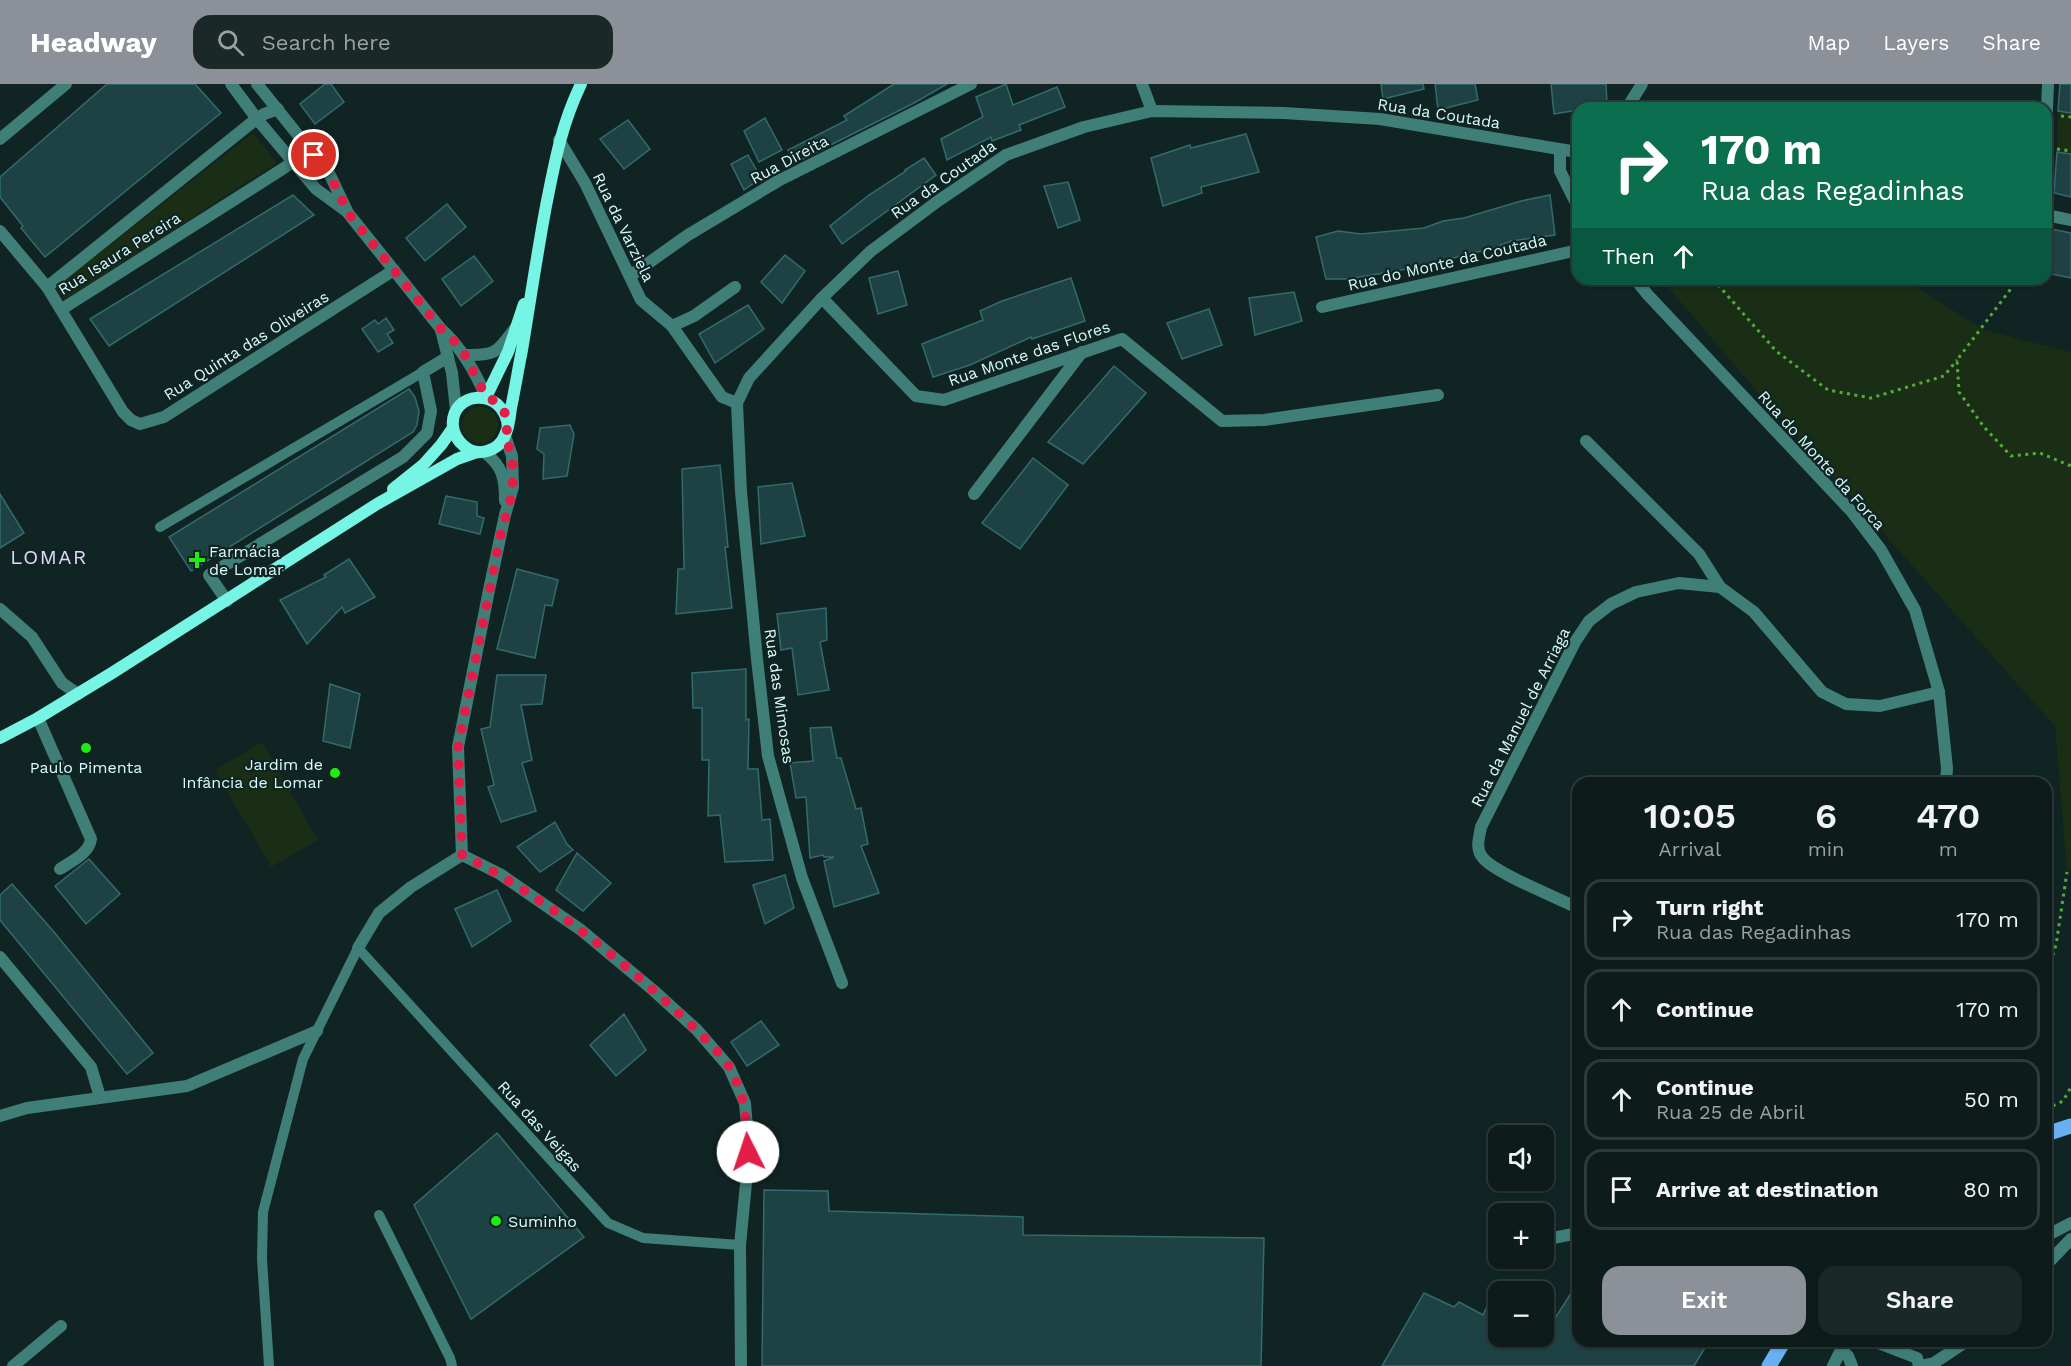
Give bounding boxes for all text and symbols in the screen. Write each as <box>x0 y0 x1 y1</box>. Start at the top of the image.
search box <box>193 15 613 69</box>
text: Headway <box>30 26 157 59</box>
icon: search <box>214 26 247 59</box>
text: Search here <box>262 30 391 55</box>
text: Map <box>1807 30 1850 55</box>
text: Layers <box>1883 30 1949 55</box>
text: Share <box>1982 30 2041 55</box>
street label: Rua da Coutada <box>1376 94 1502 133</box>
text: 170 m <box>1701 125 1822 174</box>
icon: right <box>1602 126 1680 204</box>
pin <box>288 129 339 180</box>
street label: Rua Direita <box>747 131 832 188</box>
street label: Rua da Coutada <box>887 136 1000 223</box>
icon: arrive <box>297 138 330 171</box>
street label: Rua da Varziela <box>589 170 658 285</box>
text: Rua das Regadinhas <box>1701 175 1965 207</box>
street label: Rua Isaura Pereira <box>55 208 184 299</box>
street label: Rua do Monte da Coutada <box>1346 230 1548 295</box>
icon: ahead <box>1667 240 1700 273</box>
text: Then <box>1602 244 1655 269</box>
street label: Rua Quinta das Oliveiras <box>160 287 332 404</box>
street label: Rua Monte das Flores <box>946 317 1113 390</box>
street label: Rua do Monte da Forca <box>1754 387 1889 534</box>
place label: Farmácia de Lomar <box>209 542 284 579</box>
district label: LOMAR <box>10 545 88 569</box>
marker: Farmácia de Lomar <box>190 553 204 567</box>
street label: Rua da Manuel de Arriaga <box>1467 624 1574 810</box>
street label: Rua das Mimosas <box>761 627 798 765</box>
marker: Paulo Pimenta <box>79 741 93 755</box>
place label: Jardim de Infância de Lomar <box>182 755 323 792</box>
place label: Paulo Pimenta <box>30 758 142 777</box>
marker: Jardim de Infância de Lomar <box>328 766 342 780</box>
text: 10:05 <box>1644 795 1736 837</box>
text: 6 <box>1815 795 1837 837</box>
text: 470 <box>1916 795 1980 837</box>
text: Arrival <box>1659 837 1721 861</box>
text: min <box>1808 837 1844 861</box>
text: m <box>1939 837 1958 861</box>
text: Turn right <box>1656 895 1763 920</box>
icon: right <box>1605 903 1638 936</box>
text: 170 m <box>1956 907 2019 932</box>
text: Rua das Regadinhas <box>1656 920 1851 944</box>
icon: ahead <box>1605 993 1638 1026</box>
text: Continue <box>1656 997 1754 1022</box>
text: 170 m <box>1956 997 2019 1022</box>
text: Continue <box>1656 1075 1754 1100</box>
street label: Rua das Veigas <box>494 1077 586 1176</box>
icon: ahead <box>1605 1083 1638 1116</box>
text: 50 m <box>1964 1087 2019 1112</box>
text: Rua 25 de Abril <box>1656 1100 1805 1124</box>
position arrow <box>716 1120 780 1184</box>
map controls <box>1488 1125 1554 1347</box>
button: sound <box>1488 1125 1554 1191</box>
icon: arrive <box>1605 1173 1638 1206</box>
text: Arrive at destination <box>1656 1177 1879 1202</box>
text: 80 m <box>1963 1177 2019 1202</box>
button: + <box>1488 1203 1554 1269</box>
place label: Suminho <box>508 1212 577 1231</box>
marker: Suminho <box>489 1214 503 1228</box>
button: Exit <box>1602 1266 1806 1335</box>
button: Share <box>1818 1266 2022 1335</box>
button: − <box>1488 1281 1554 1347</box>

